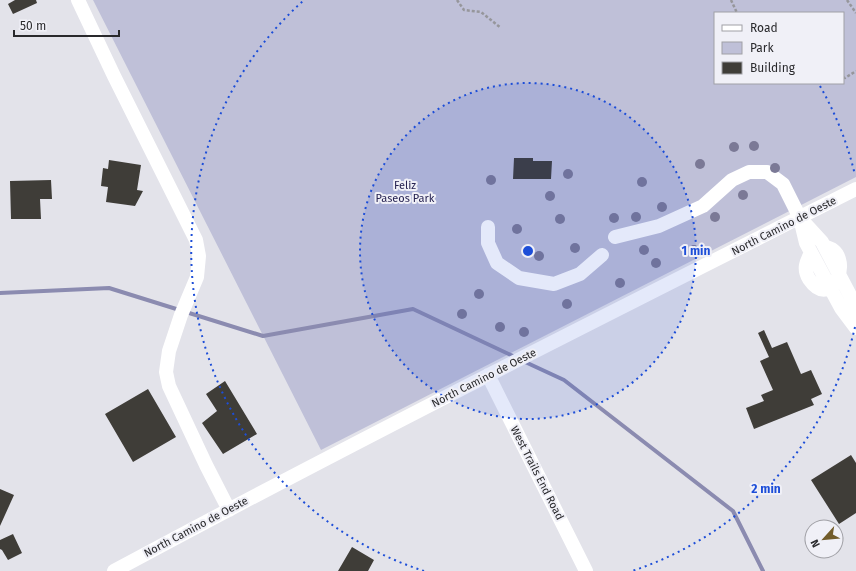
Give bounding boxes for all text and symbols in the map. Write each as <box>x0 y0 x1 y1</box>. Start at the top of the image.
scale bar <box>14 12 119 38</box>
legend <box>714 12 844 84</box>
text: 50 m <box>20 19 46 33</box>
text: Road <box>750 21 778 35</box>
text: Park <box>750 41 774 55</box>
text: Building <box>750 61 796 75</box>
park label: Feliz Paseos Park <box>376 179 435 205</box>
street label: North Camino de Oeste <box>729 194 839 258</box>
centre of rings <box>521 244 535 258</box>
text: 1 min <box>682 244 710 258</box>
street label: North Camino de Oeste <box>429 346 539 410</box>
street label: West Trails End Road <box>508 424 566 522</box>
text: 2 min <box>751 482 781 496</box>
street label: North Camino de Oeste <box>142 494 250 560</box>
north arrow <box>804 519 844 559</box>
text: N <box>808 537 823 550</box>

